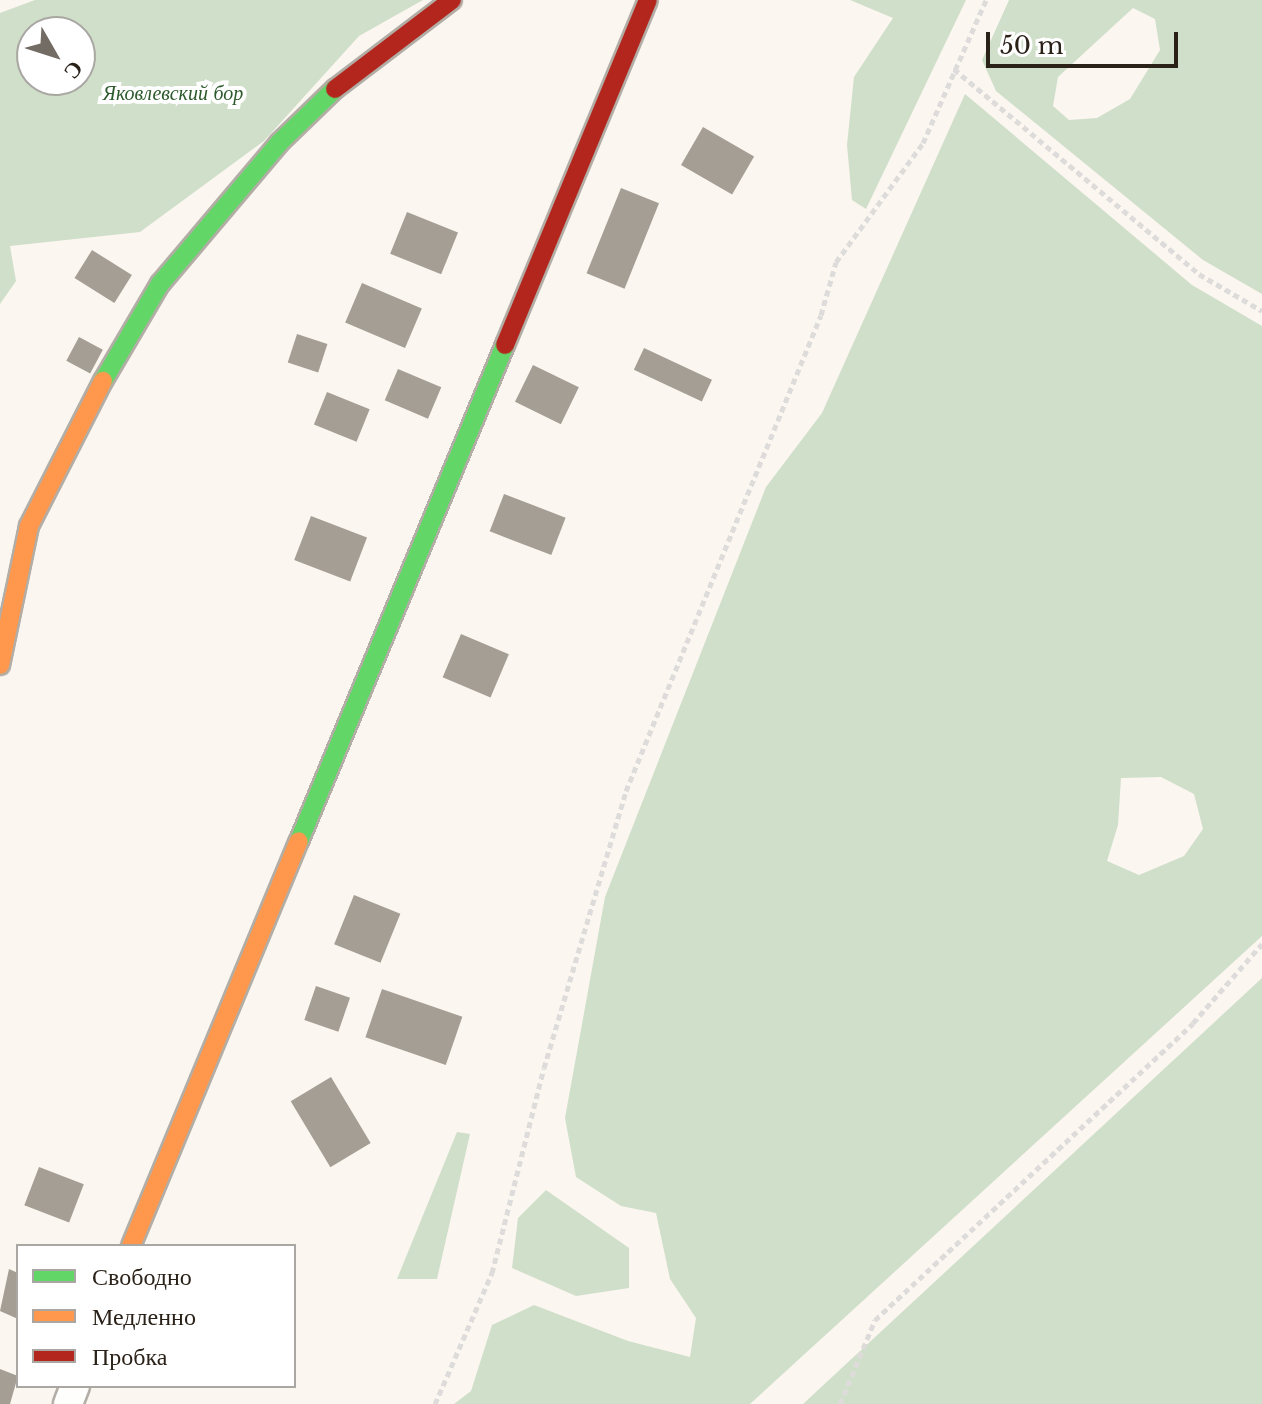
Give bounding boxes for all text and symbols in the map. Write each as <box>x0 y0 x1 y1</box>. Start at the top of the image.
north arrow <box>16 16 96 96</box>
scale bar <box>990 16 1182 66</box>
text: 50 m <box>1000 31 1063 60</box>
text: С <box>58 55 89 85</box>
park label: Яковлевский бор <box>103 81 243 105</box>
legend <box>16 1244 296 1388</box>
text: Свободно <box>92 1262 192 1291</box>
text: Медленно <box>92 1302 196 1331</box>
text: Пробка <box>92 1342 168 1371</box>

